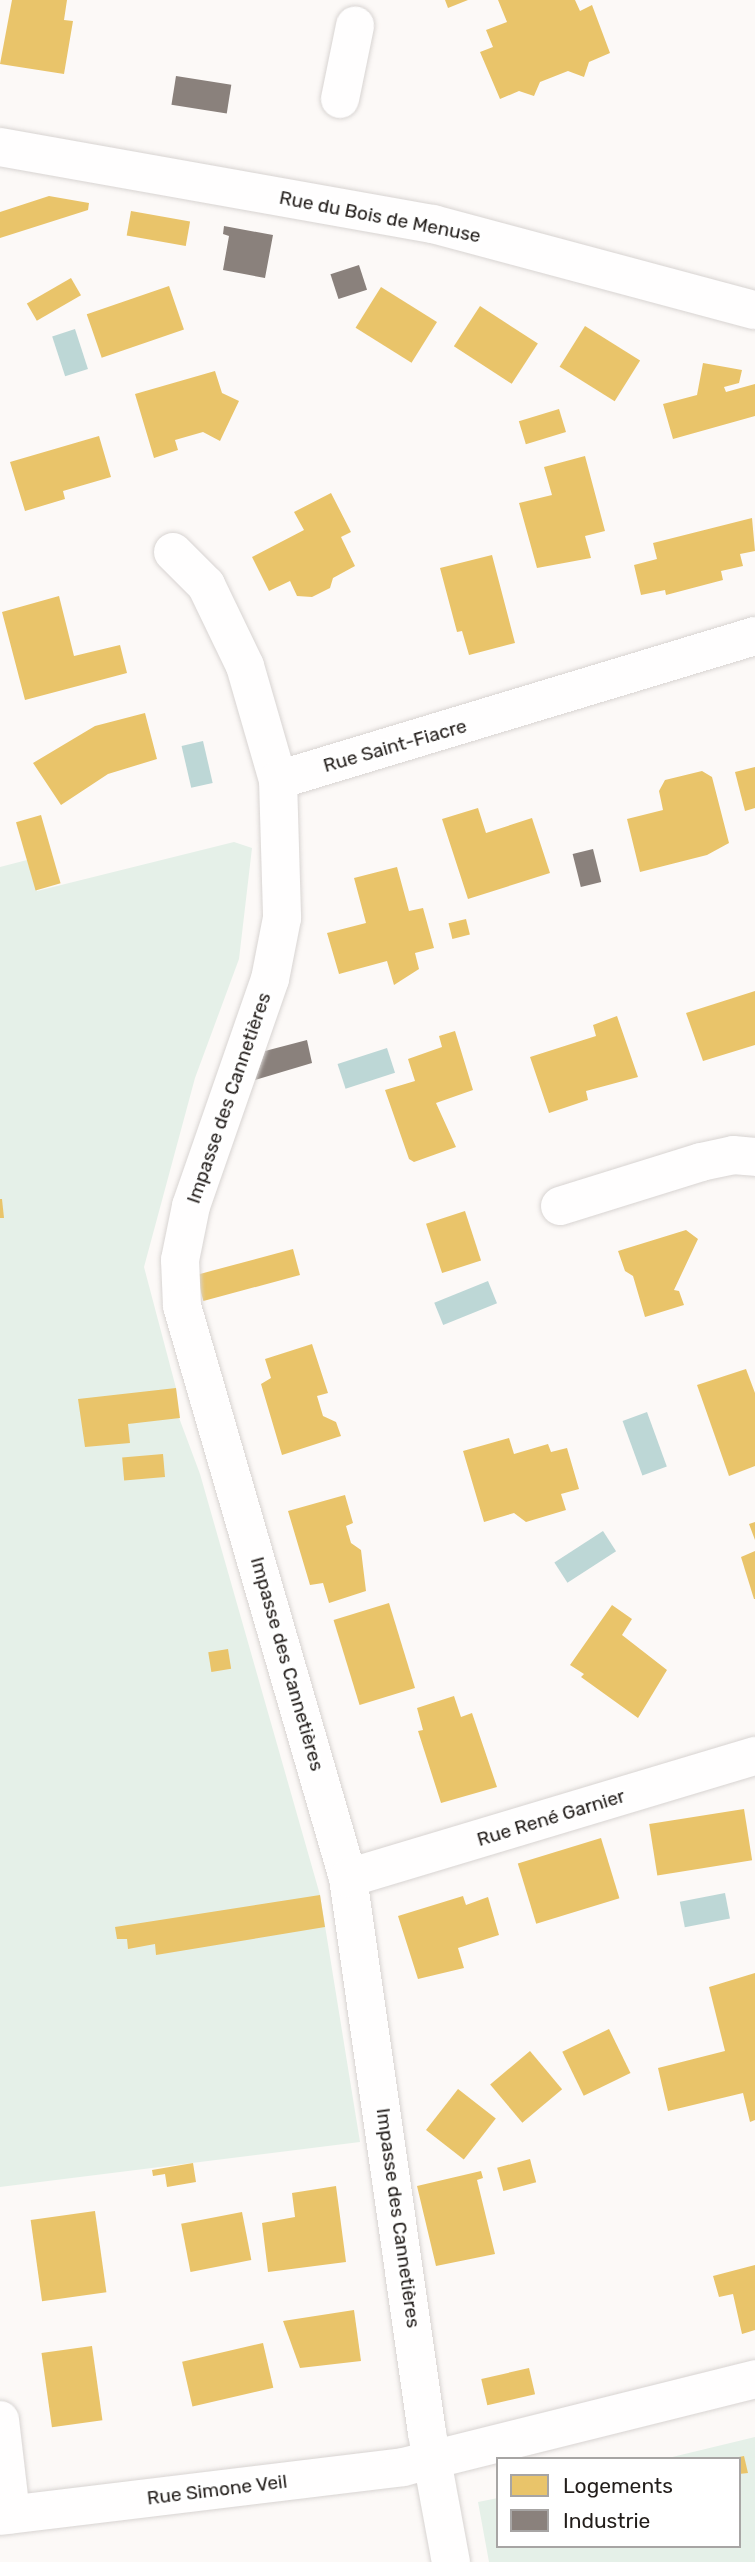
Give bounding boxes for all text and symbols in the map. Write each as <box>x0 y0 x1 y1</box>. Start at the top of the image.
street label: Rue du Bois de Menuse <box>277 186 483 248</box>
street label: Rue Saint-Fiacre <box>321 715 469 777</box>
street label: Impasse des Cannetières <box>182 990 276 1206</box>
street label: Impasse des Cannetières <box>245 1554 329 1774</box>
street label: Rue René Garnier <box>474 1785 628 1851</box>
street label: Impasse des Cannetières <box>371 2107 425 2329</box>
legend <box>496 2457 741 2548</box>
street label: Rue Simone Veil <box>145 2470 289 2510</box>
text: Logements <box>563 2473 673 2498</box>
text: Industrie <box>563 2508 650 2533</box>

